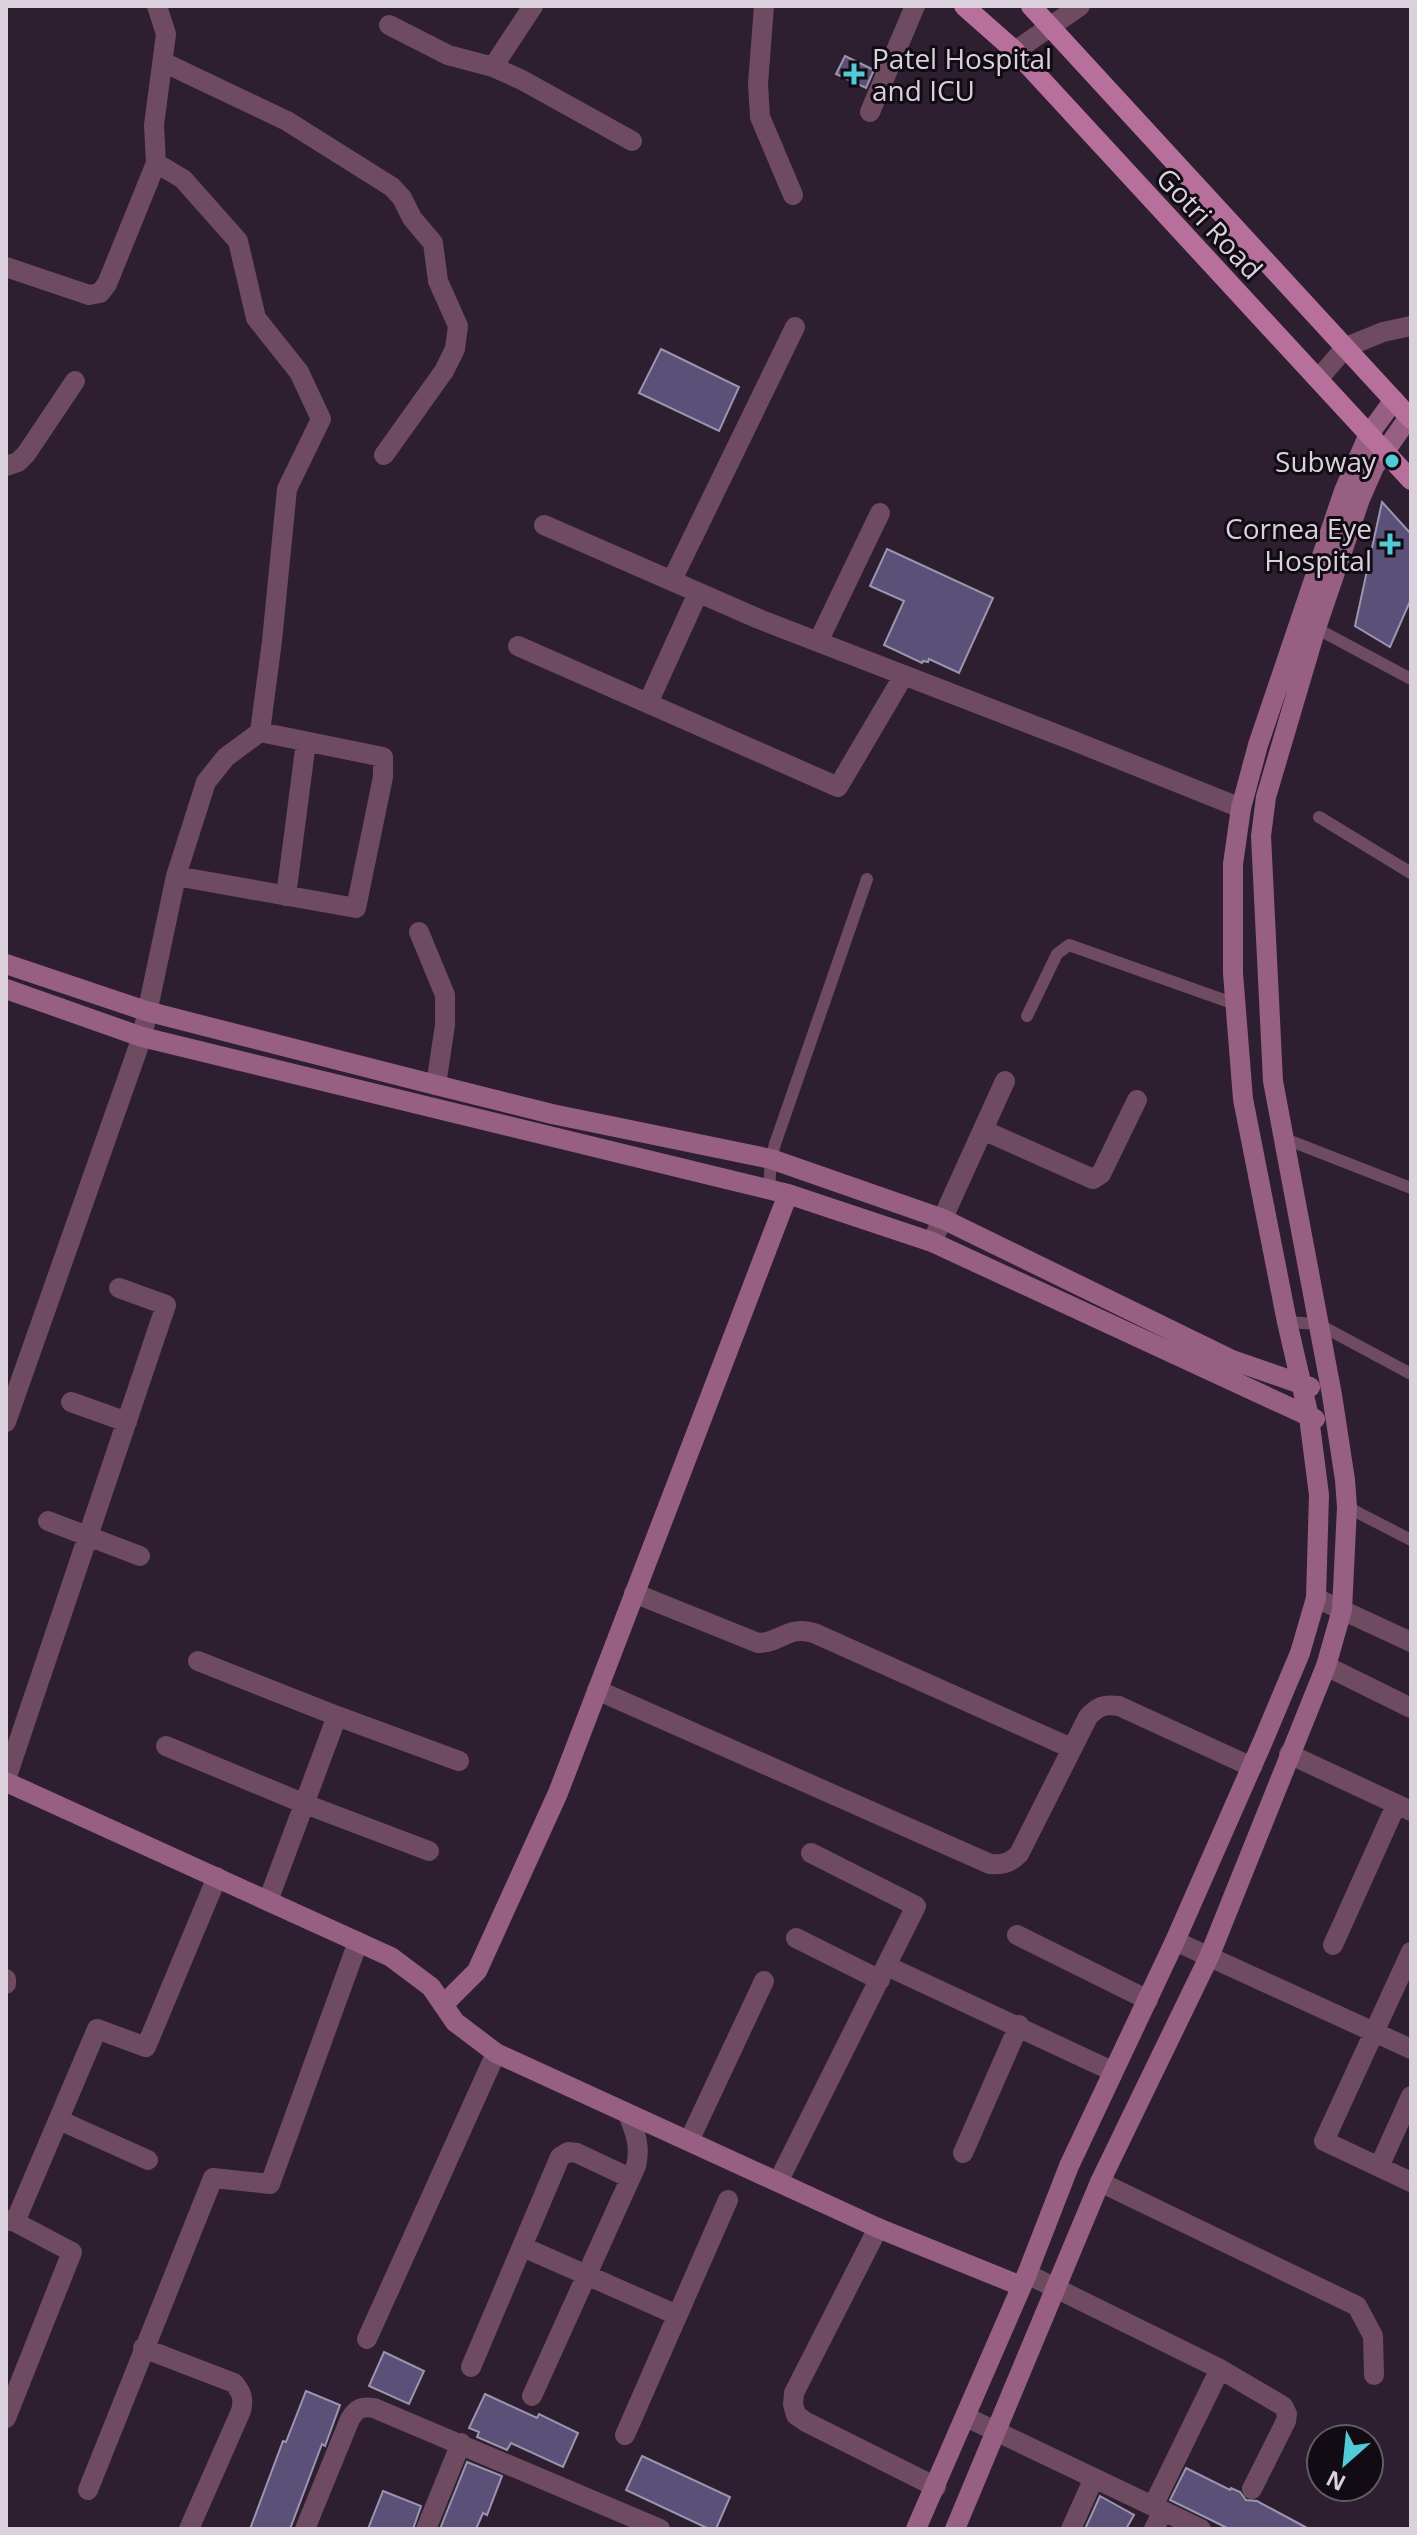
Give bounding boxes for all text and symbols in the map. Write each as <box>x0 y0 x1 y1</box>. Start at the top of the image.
place label: Patel Hospital and ICU <box>872 39 1052 109</box>
marker: Patel Hospital and ICU <box>843 63 865 85</box>
street label: Gotri Road <box>1148 159 1272 287</box>
place label: Subway <box>1275 442 1377 480</box>
marker: Subway <box>1383 452 1401 470</box>
place label: Cornea Eye Hospital <box>1225 509 1372 579</box>
marker: Cornea Eye Hospital <box>1379 533 1401 555</box>
north arrow <box>1305 2423 1385 2503</box>
text: N <box>1321 2464 1350 2499</box>

